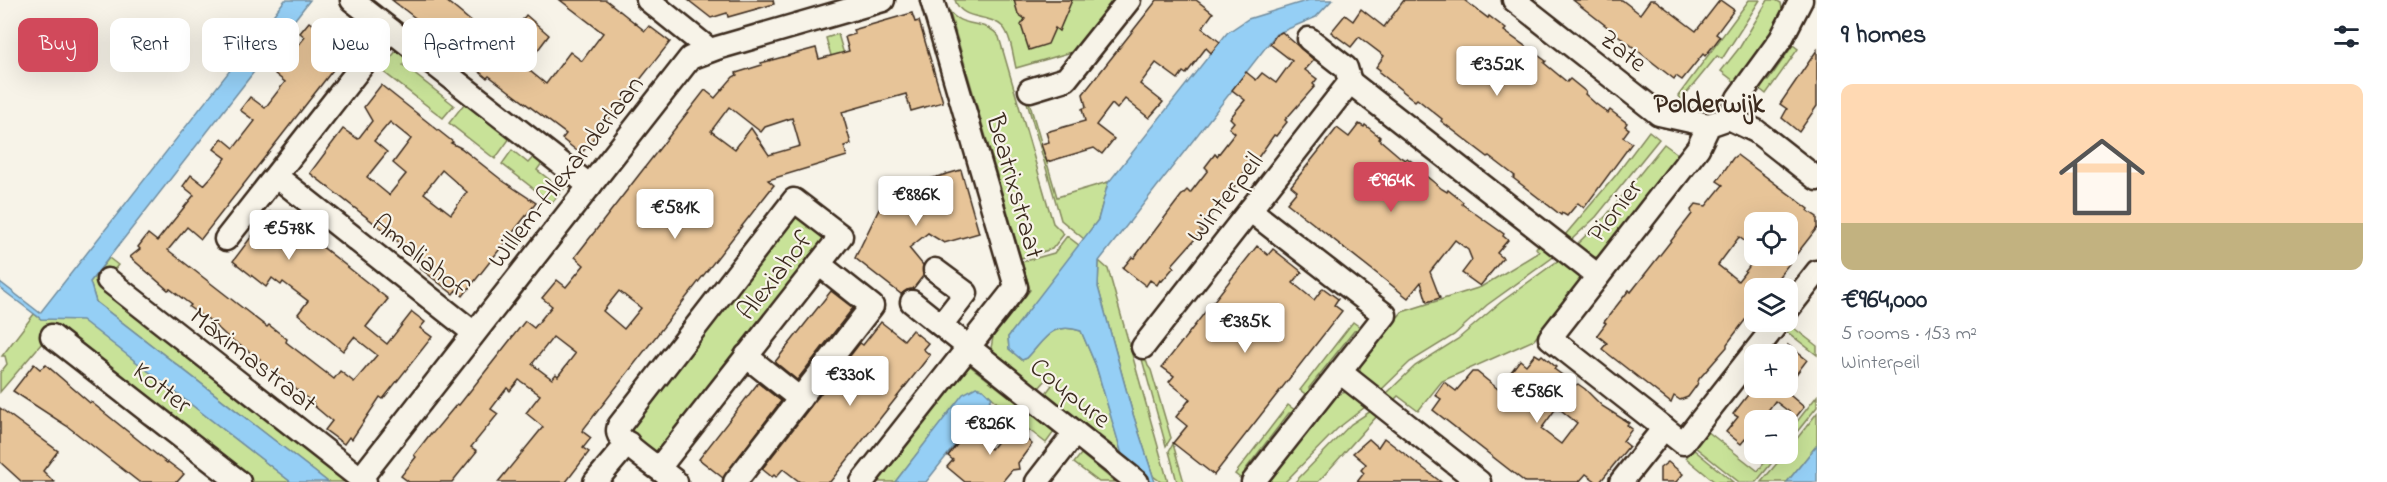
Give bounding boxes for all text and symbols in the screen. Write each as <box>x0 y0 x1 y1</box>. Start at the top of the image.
text: 9 homes <box>1841 17 1926 55</box>
chip: Buy <box>18 18 98 72</box>
chip: Rent <box>110 18 190 72</box>
chip: Filters <box>202 18 299 72</box>
chip: New <box>311 18 390 72</box>
chip: Apartment <box>402 18 537 72</box>
icon: filters <box>2330 20 2363 53</box>
street label: Zate <box>1590 21 1655 84</box>
pin: €352K <box>1455 46 1539 97</box>
text: €352K <box>1470 51 1524 80</box>
street label: Willem-Alexanderlaan <box>479 68 655 277</box>
district label: Polderwijk <box>1653 85 1765 126</box>
street label: Beatrixstraat <box>974 109 1053 264</box>
icon: home <box>2048 123 2156 231</box>
street label: Winterpeil <box>1178 145 1274 252</box>
pin: €964K <box>1349 162 1433 213</box>
text: €964K <box>1368 167 1414 196</box>
street label: Pionier <box>1579 171 1654 252</box>
pin: €886K <box>874 176 958 227</box>
text: €886K <box>892 181 940 210</box>
pin: €581K <box>633 189 717 240</box>
text: €581K <box>651 194 699 223</box>
street label: Amaliahof <box>362 205 477 309</box>
pin: €578K <box>247 210 331 261</box>
map controls <box>1744 212 1798 464</box>
button: locate <box>1744 212 1798 266</box>
text: €578K <box>264 215 314 244</box>
street label: Alexiahof <box>729 223 824 330</box>
button: layers <box>1744 278 1798 332</box>
text: €964,000 <box>1841 282 1927 320</box>
street label: Máximastraat <box>181 299 324 423</box>
pin: €385K <box>1203 303 1287 354</box>
text: €385K <box>1220 308 1270 337</box>
text: 5 rooms · 153 m² <box>1841 320 1977 349</box>
button: + <box>1744 344 1798 398</box>
street label: Coupure <box>1020 349 1119 439</box>
text: Winterpeil <box>1841 349 1920 378</box>
street label: Kotter <box>124 353 200 425</box>
pin: €330K <box>808 356 892 407</box>
text: €330K <box>826 361 874 390</box>
pin: €586K <box>1495 373 1579 424</box>
text: €586K <box>1511 378 1563 407</box>
pin: €826K <box>948 405 1032 456</box>
text: €826K <box>965 410 1015 439</box>
button: − <box>1744 410 1798 464</box>

